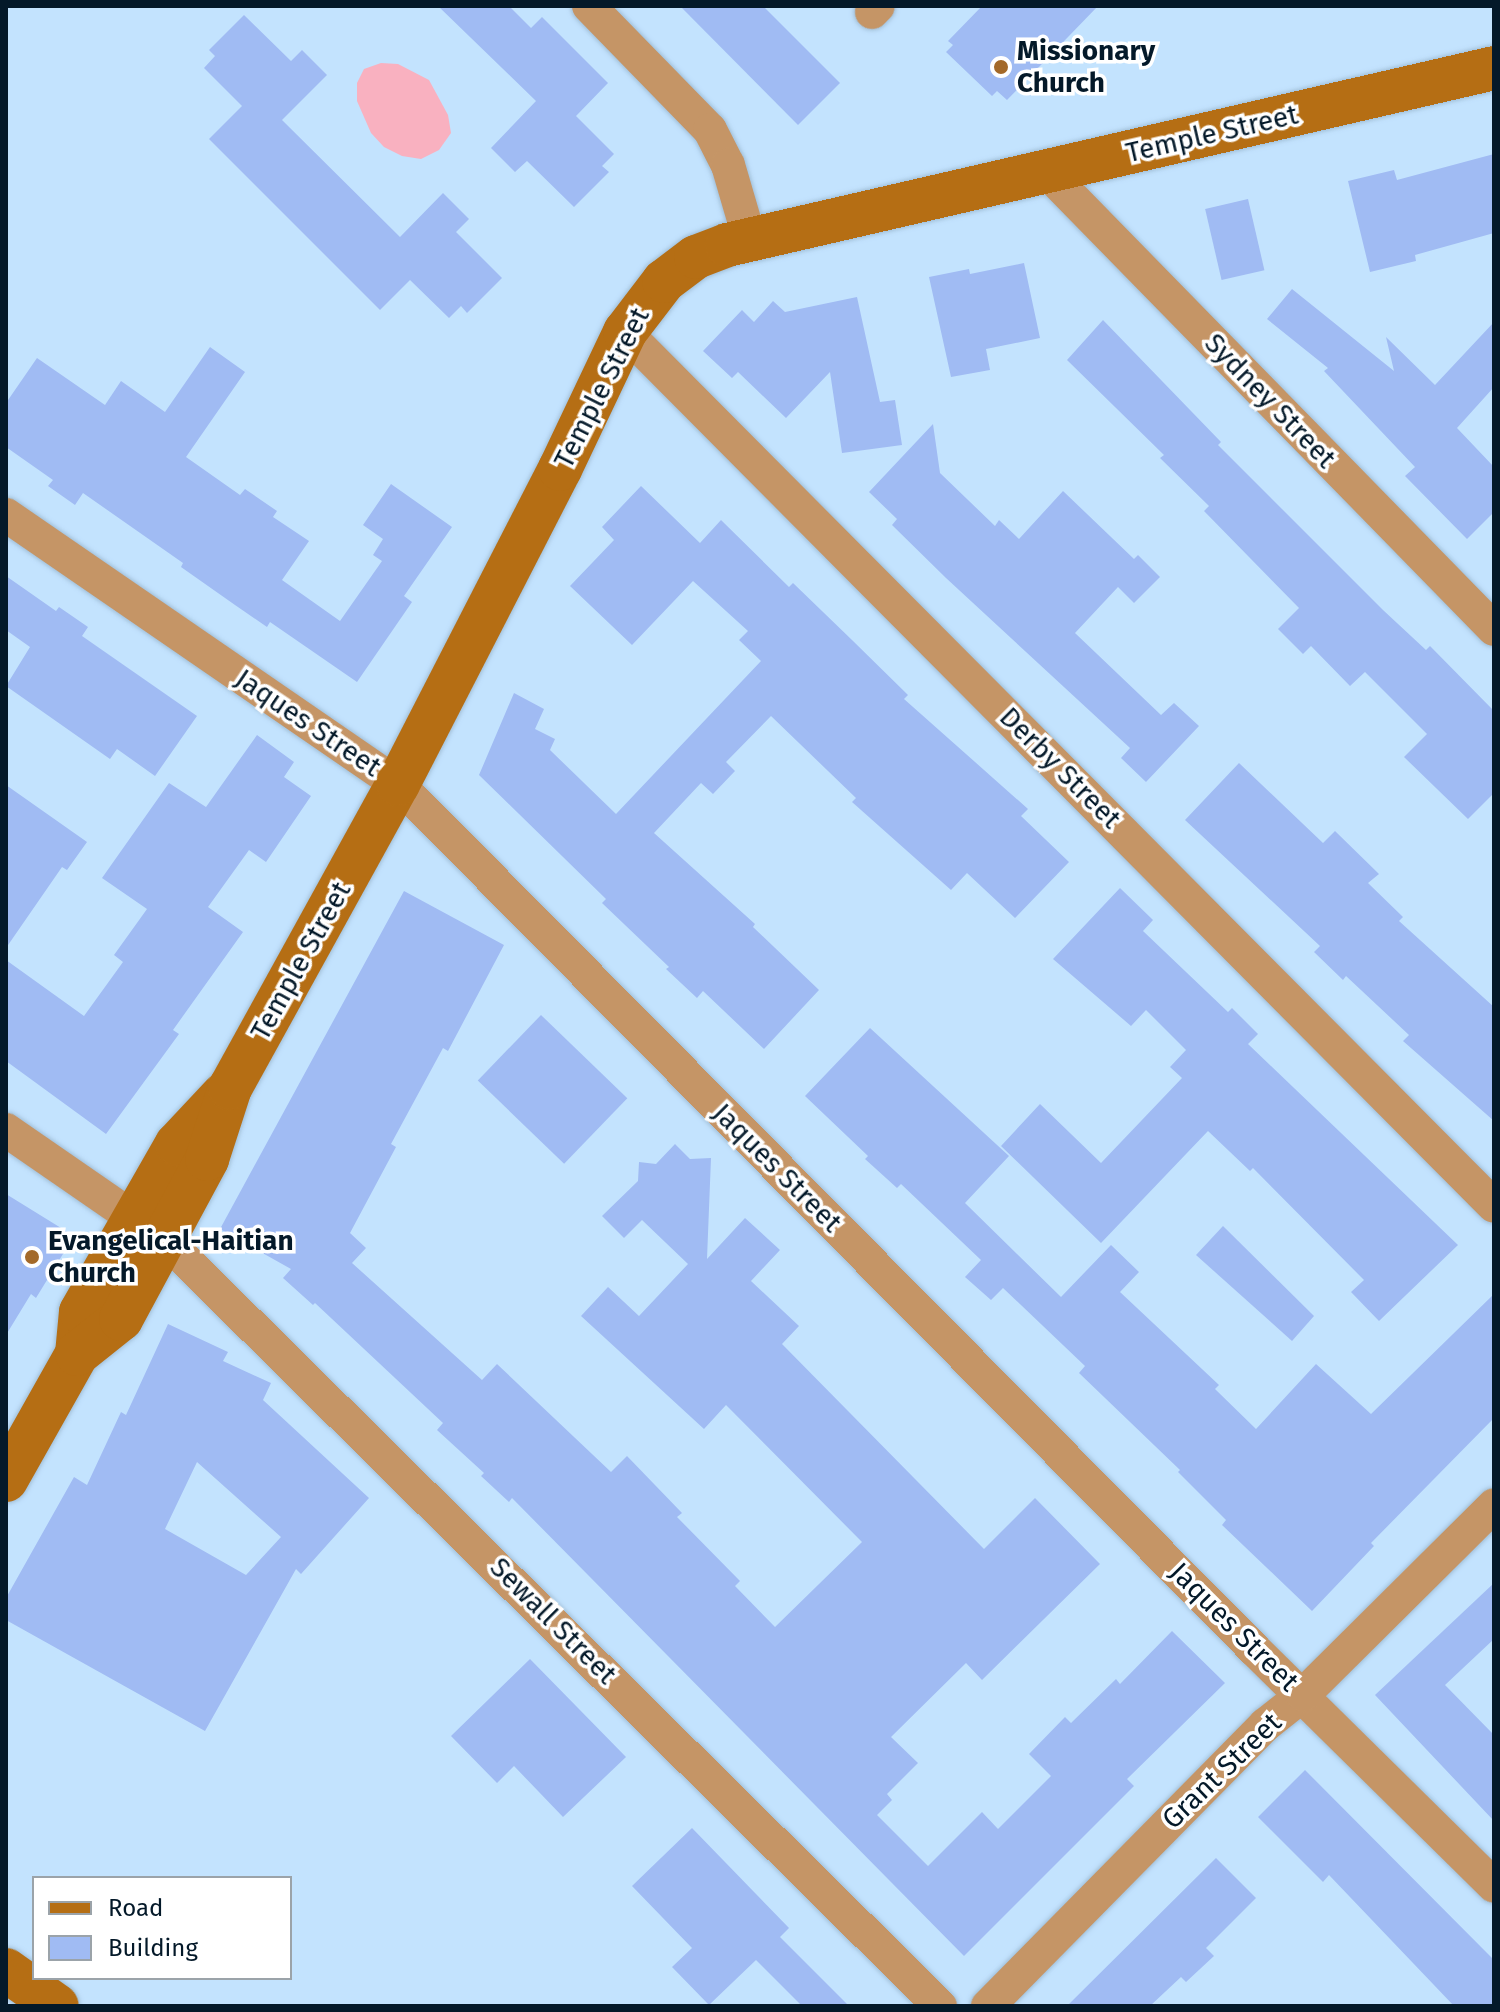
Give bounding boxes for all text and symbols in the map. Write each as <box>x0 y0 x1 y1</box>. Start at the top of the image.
place label: Missionary Church <box>1017 34 1155 100</box>
marker: Missionary Church <box>992 58 1010 76</box>
street label: Temple Street <box>1123 98 1301 170</box>
street label: Temple Street <box>547 302 657 474</box>
street label: Sydney Street <box>1197 327 1343 475</box>
street label: Jaques Street <box>229 662 387 784</box>
street label: Derby Street <box>992 700 1128 836</box>
street label: Temple Street <box>244 876 358 1046</box>
street label: Jaques Street <box>706 1097 848 1239</box>
place label: Evangelical-Haitian Church <box>48 1224 294 1290</box>
marker: Evangelical-Haitian Church <box>23 1248 41 1266</box>
street label: Sewall Street <box>483 1551 623 1691</box>
street label: Jaques Street <box>1163 1556 1305 1698</box>
street label: Grant Street <box>1155 1706 1289 1836</box>
legend <box>32 1876 292 1980</box>
text: Road <box>108 1894 163 1922</box>
text: Building <box>108 1934 198 1962</box>

